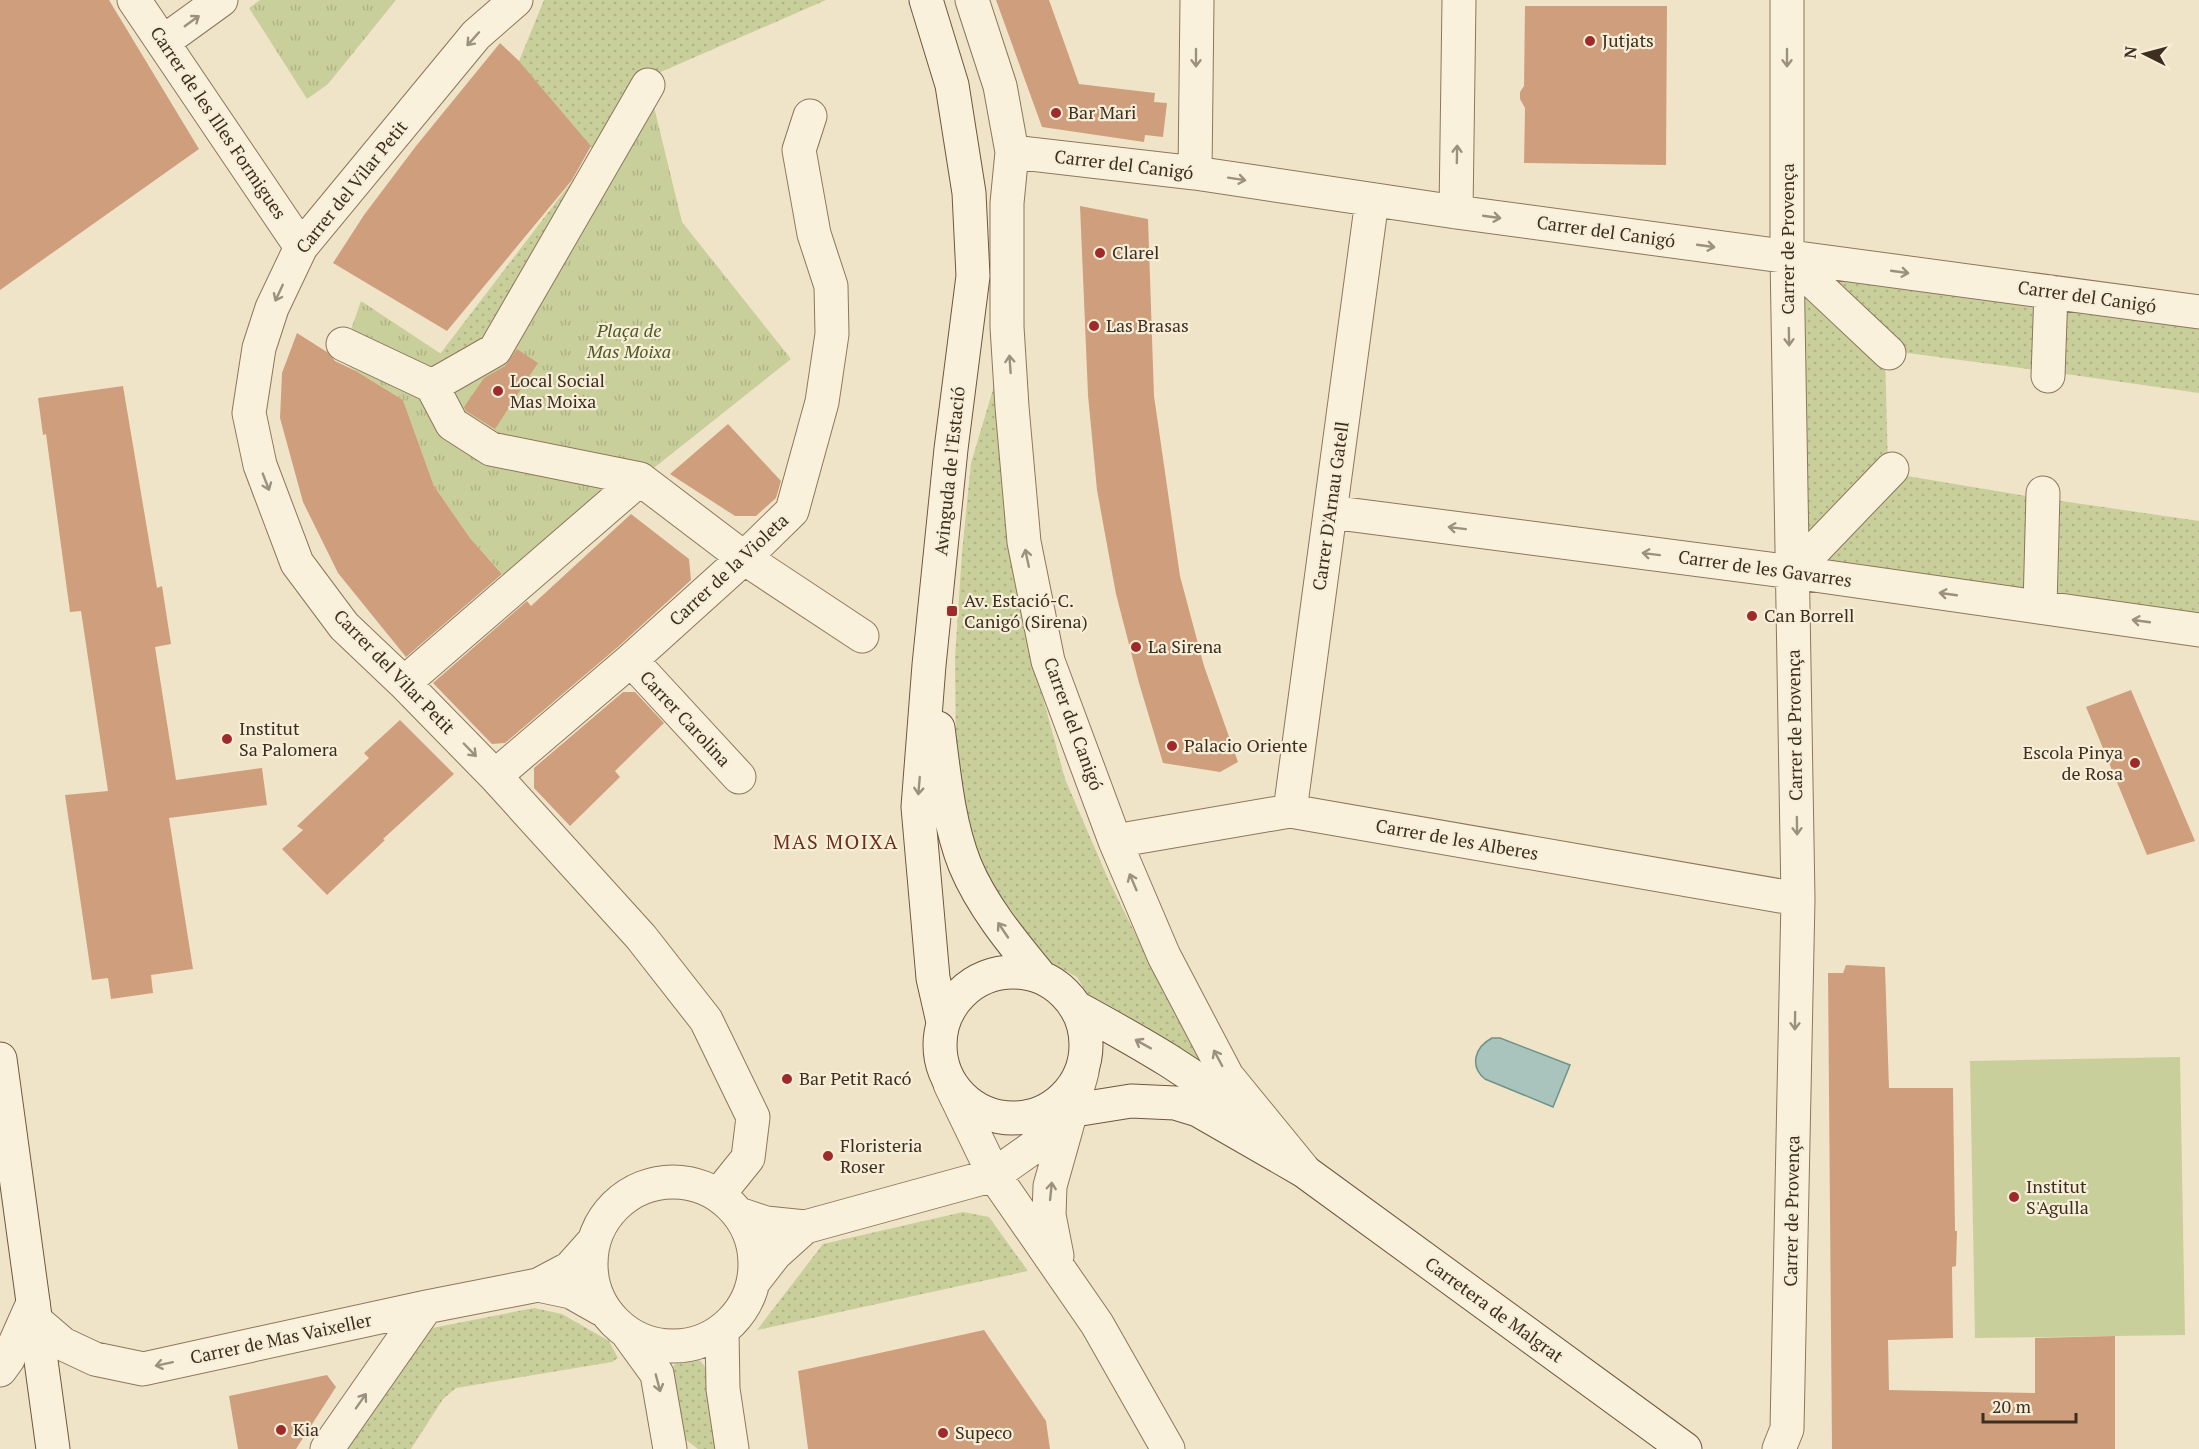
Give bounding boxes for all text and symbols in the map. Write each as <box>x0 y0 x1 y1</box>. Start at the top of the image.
one-way arrow <box>184 15 200 27</box>
street label: Carrer de les Illes Formigues <box>145 21 292 223</box>
north arrow <box>2115 24 2175 84</box>
place label: Jutjats <box>1602 28 1654 52</box>
one-way arrow <box>466 32 480 47</box>
marker: Jutjats <box>1583 34 1597 48</box>
text: N <box>2119 45 2142 60</box>
one-way arrow <box>1190 48 1202 68</box>
one-way arrow <box>1781 48 1793 68</box>
place label: Bar Mari <box>1068 100 1136 124</box>
marker: Bar Mari <box>1049 106 1063 120</box>
street label: Carrer del Vilar Petit <box>290 115 413 258</box>
street label: Carrer del Canigó <box>1053 144 1195 184</box>
one-way arrow <box>1451 144 1463 164</box>
street label: Carrer de Provença <box>1775 163 1799 315</box>
one-way arrow <box>1227 174 1247 185</box>
street label: Carrer del Canigó <box>1535 209 1677 253</box>
one-way arrow <box>1482 212 1502 223</box>
place label: Clarel <box>1112 240 1159 264</box>
one-way arrow <box>1696 241 1716 252</box>
marker: Clarel <box>1093 246 1107 260</box>
one-way arrow <box>1889 266 1909 277</box>
street label: Carrer del Canigó <box>2016 274 2158 318</box>
one-way arrow <box>273 284 285 302</box>
place label: Las Brasas <box>1106 313 1189 337</box>
park label: Plaça de Mas Moixa <box>586 318 671 363</box>
marker: Las Brasas <box>1087 319 1101 333</box>
one-way arrow <box>1783 327 1795 347</box>
one-way arrow <box>1004 354 1015 374</box>
place label: Local Social Mas Moixa <box>510 368 605 413</box>
marker: Local Social Mas Moixa <box>491 384 505 398</box>
street label: Avinguda de l'Estació <box>928 385 970 557</box>
street label: Carrer D'Arnau Gatell <box>1306 420 1354 592</box>
one-way arrow <box>262 472 273 491</box>
street label: Carrer de la Violeta <box>664 508 793 631</box>
one-way arrow <box>1448 523 1468 534</box>
street label: Carrer de les Gavarres <box>1677 544 1854 592</box>
one-way arrow <box>1641 548 1661 559</box>
one-way arrow <box>1021 549 1032 568</box>
place label: Av. Estació-C. Canigó (Sirena) <box>964 588 1088 633</box>
one-way arrow <box>1939 588 1958 599</box>
place label: Can Borrell <box>1764 603 1855 627</box>
street label: Carrer del Vilar Petit <box>329 604 461 739</box>
marker: Av. Estació-C. Canigó (Sirena) <box>945 604 959 618</box>
marker: Can Borrell <box>1745 609 1759 623</box>
one-way arrow <box>2132 616 2152 627</box>
place label: La Sirena <box>1148 634 1222 658</box>
marker: La Sirena <box>1129 640 1143 654</box>
street label: Carrer de Provença <box>1781 649 1807 801</box>
street label: Carrer del Canigó <box>1039 654 1109 794</box>
street label: Carrer Carolina <box>635 665 736 771</box>
place label: Institut Sa Palomera <box>239 716 338 761</box>
marker: Institut Sa Palomera <box>220 732 234 746</box>
place label: Palacio Oriente <box>1184 733 1308 757</box>
marker: Palacio Oriente <box>1165 739 1179 753</box>
place label: Escola Pinya de Rosa <box>2023 740 2123 785</box>
one-way arrow <box>462 742 477 757</box>
marker: Escola Pinya de Rosa <box>2128 756 2142 770</box>
one-way arrow <box>914 776 925 796</box>
street label: Carrer de les Alberes <box>1374 813 1540 865</box>
one-way arrow <box>1791 816 1803 836</box>
district label: MAS MOIXA <box>773 828 899 855</box>
one-way arrow <box>1127 874 1138 892</box>
one-way arrow <box>997 922 1010 939</box>
one-way arrow <box>1790 1011 1801 1031</box>
one-way arrow <box>1134 1038 1152 1049</box>
one-way arrow <box>1212 1049 1223 1067</box>
place label: Bar Petit Racó <box>799 1066 911 1090</box>
marker: Bar Petit Racó <box>780 1072 794 1086</box>
place label: Floristeria Roser <box>840 1133 922 1178</box>
street label: Carrer de Provença <box>1778 1135 1804 1287</box>
marker: Floristeria Roser <box>821 1149 835 1163</box>
place label: Institut S'Agulla <box>2026 1174 2089 1219</box>
one-way arrow <box>1045 1182 1056 1202</box>
marker: Institut S'Agulla <box>2007 1190 2021 1204</box>
street label: Carretera de Malgrat <box>1421 1251 1569 1368</box>
street label: Carrer de Mas Vaixeller <box>188 1307 374 1369</box>
one-way arrow <box>154 1359 173 1371</box>
one-way arrow <box>653 1373 665 1392</box>
scale bar <box>1983 1386 2076 1424</box>
one-way arrow <box>355 1393 367 1410</box>
text: 20 m <box>1992 1394 2032 1418</box>
place label: Kia <box>293 1417 319 1441</box>
place label: Supeco <box>955 1420 1012 1444</box>
marker: Kia <box>274 1423 288 1437</box>
marker: Supeco <box>936 1426 950 1440</box>

